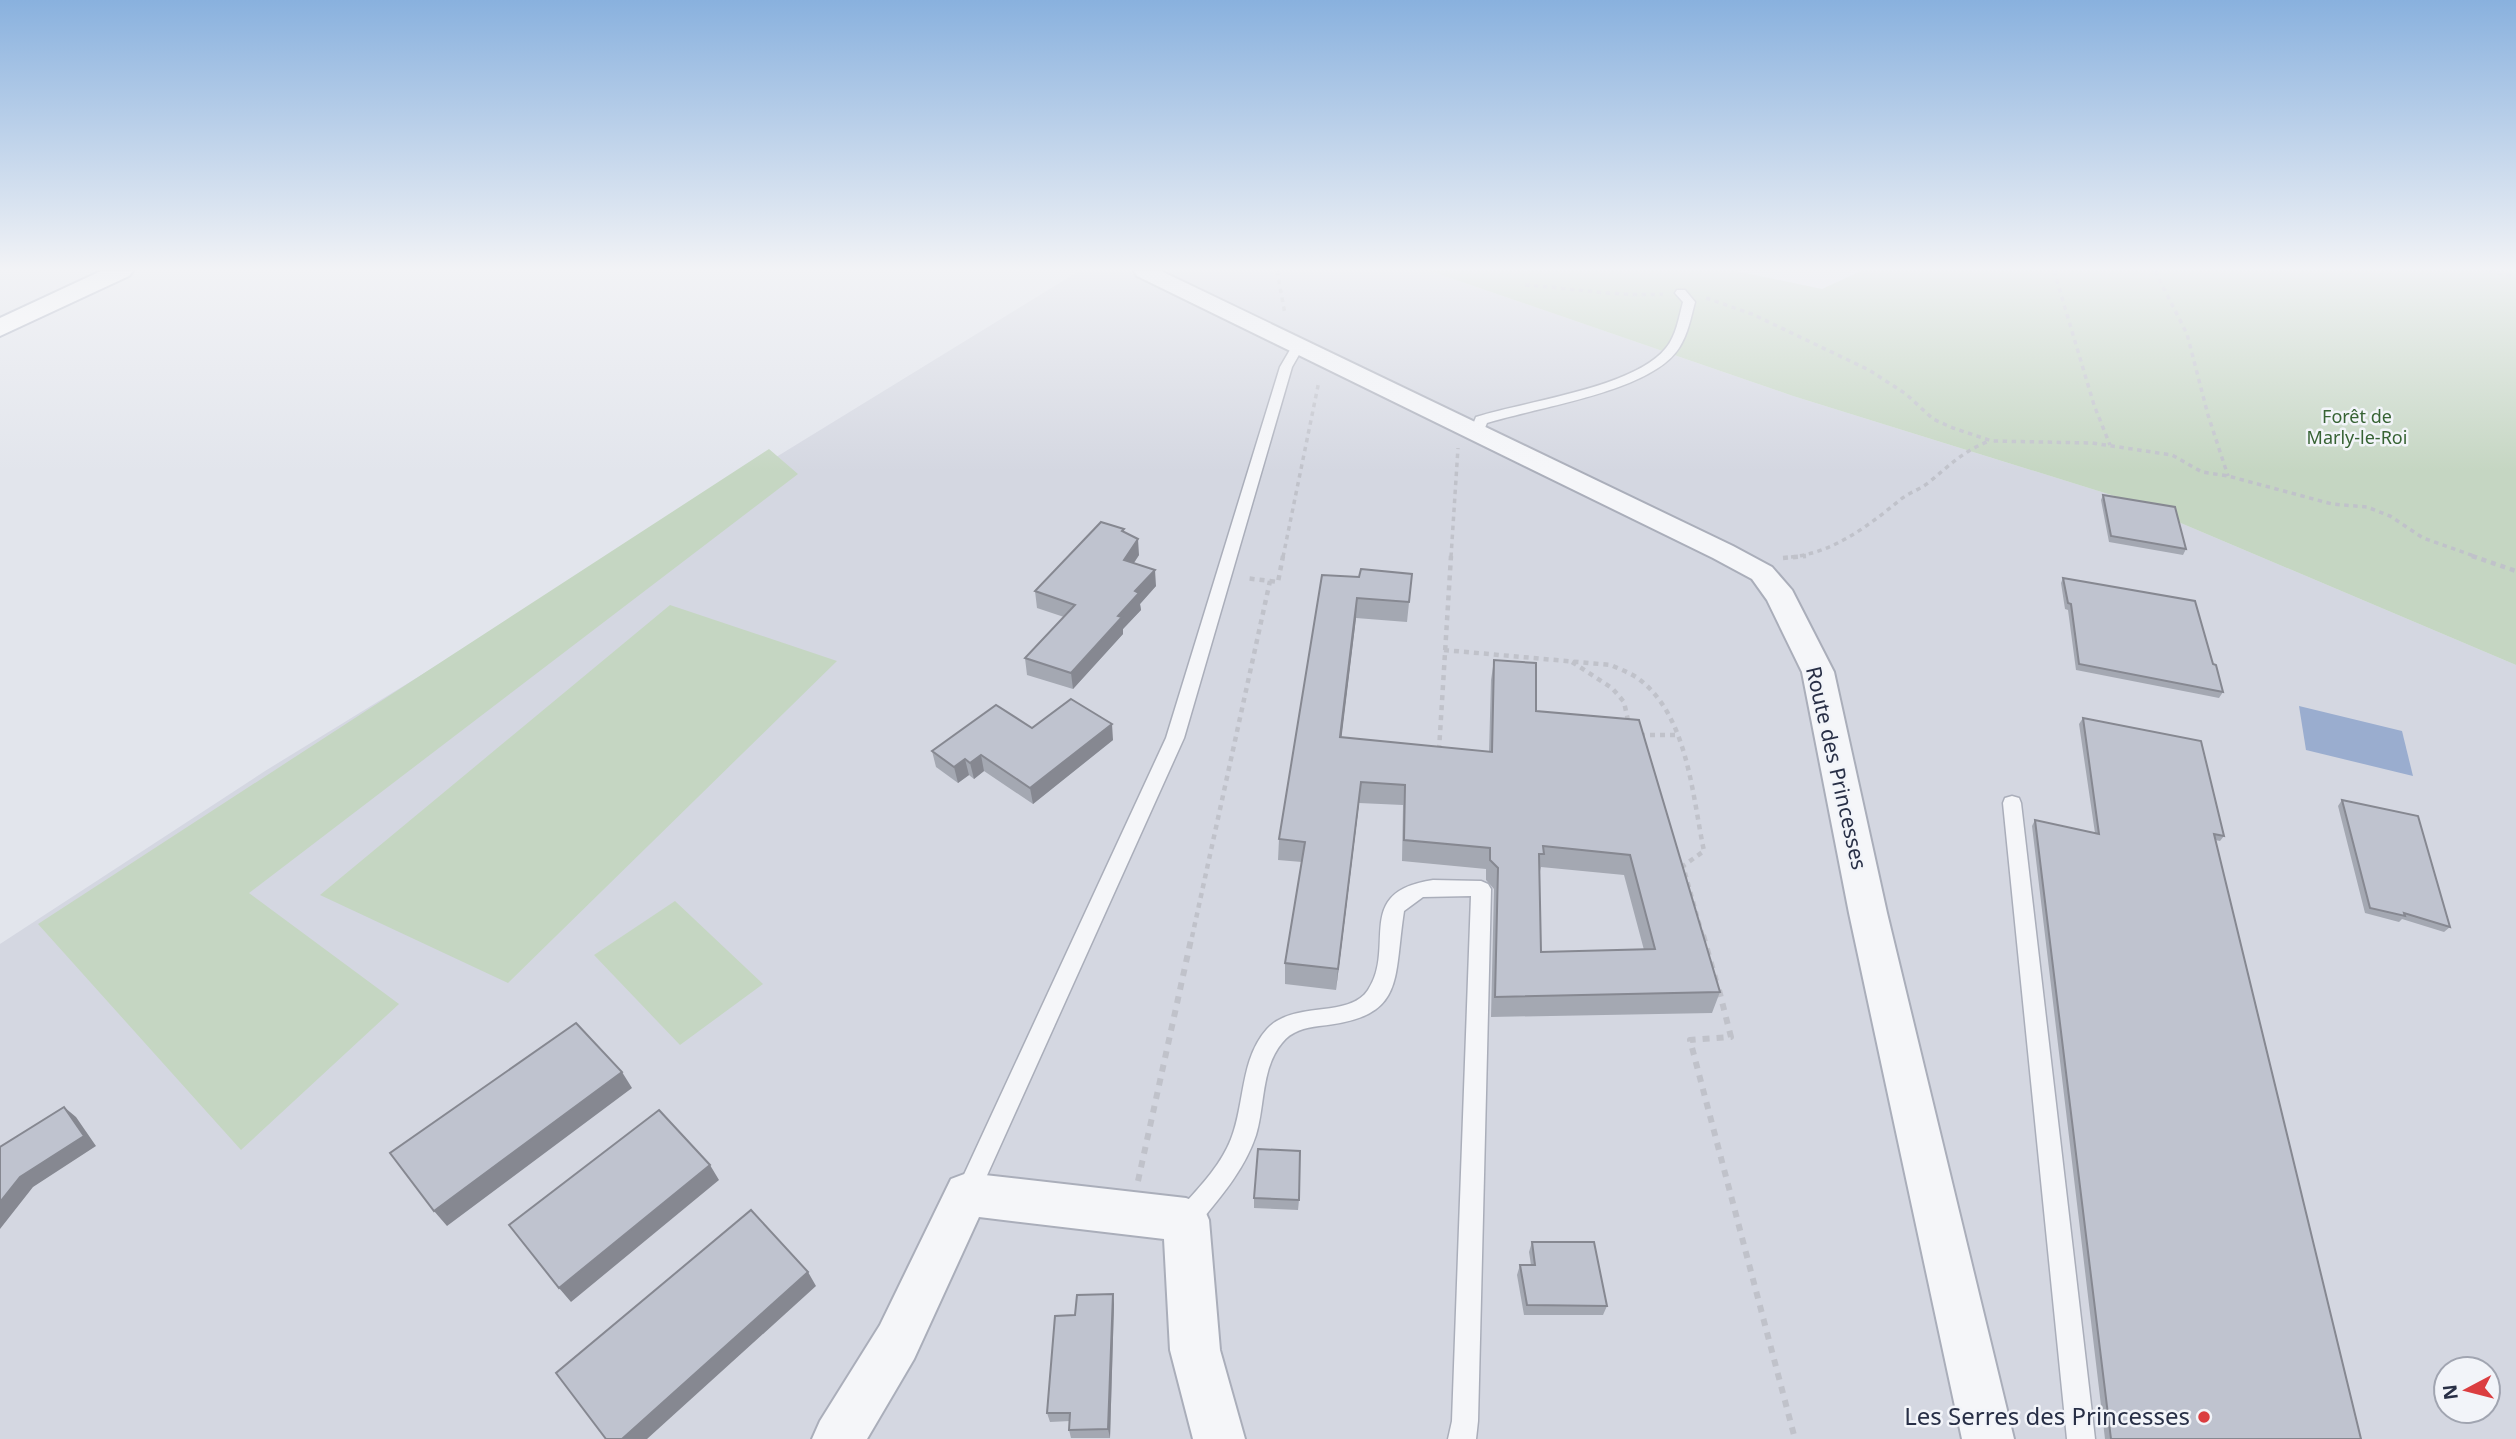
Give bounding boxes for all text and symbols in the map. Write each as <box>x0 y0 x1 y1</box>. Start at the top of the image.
park label: Forêt de Marly-le-Roi <box>2307 404 2407 449</box>
street label: Route des Princesses <box>1800 663 1874 872</box>
north arrow <box>2432 1355 2502 1425</box>
text: N <box>2436 1383 2464 1401</box>
place label: Les Serres des Princesses <box>1904 1399 2190 1432</box>
marker: Les Serres des Princesses <box>2196 1409 2212 1425</box>

